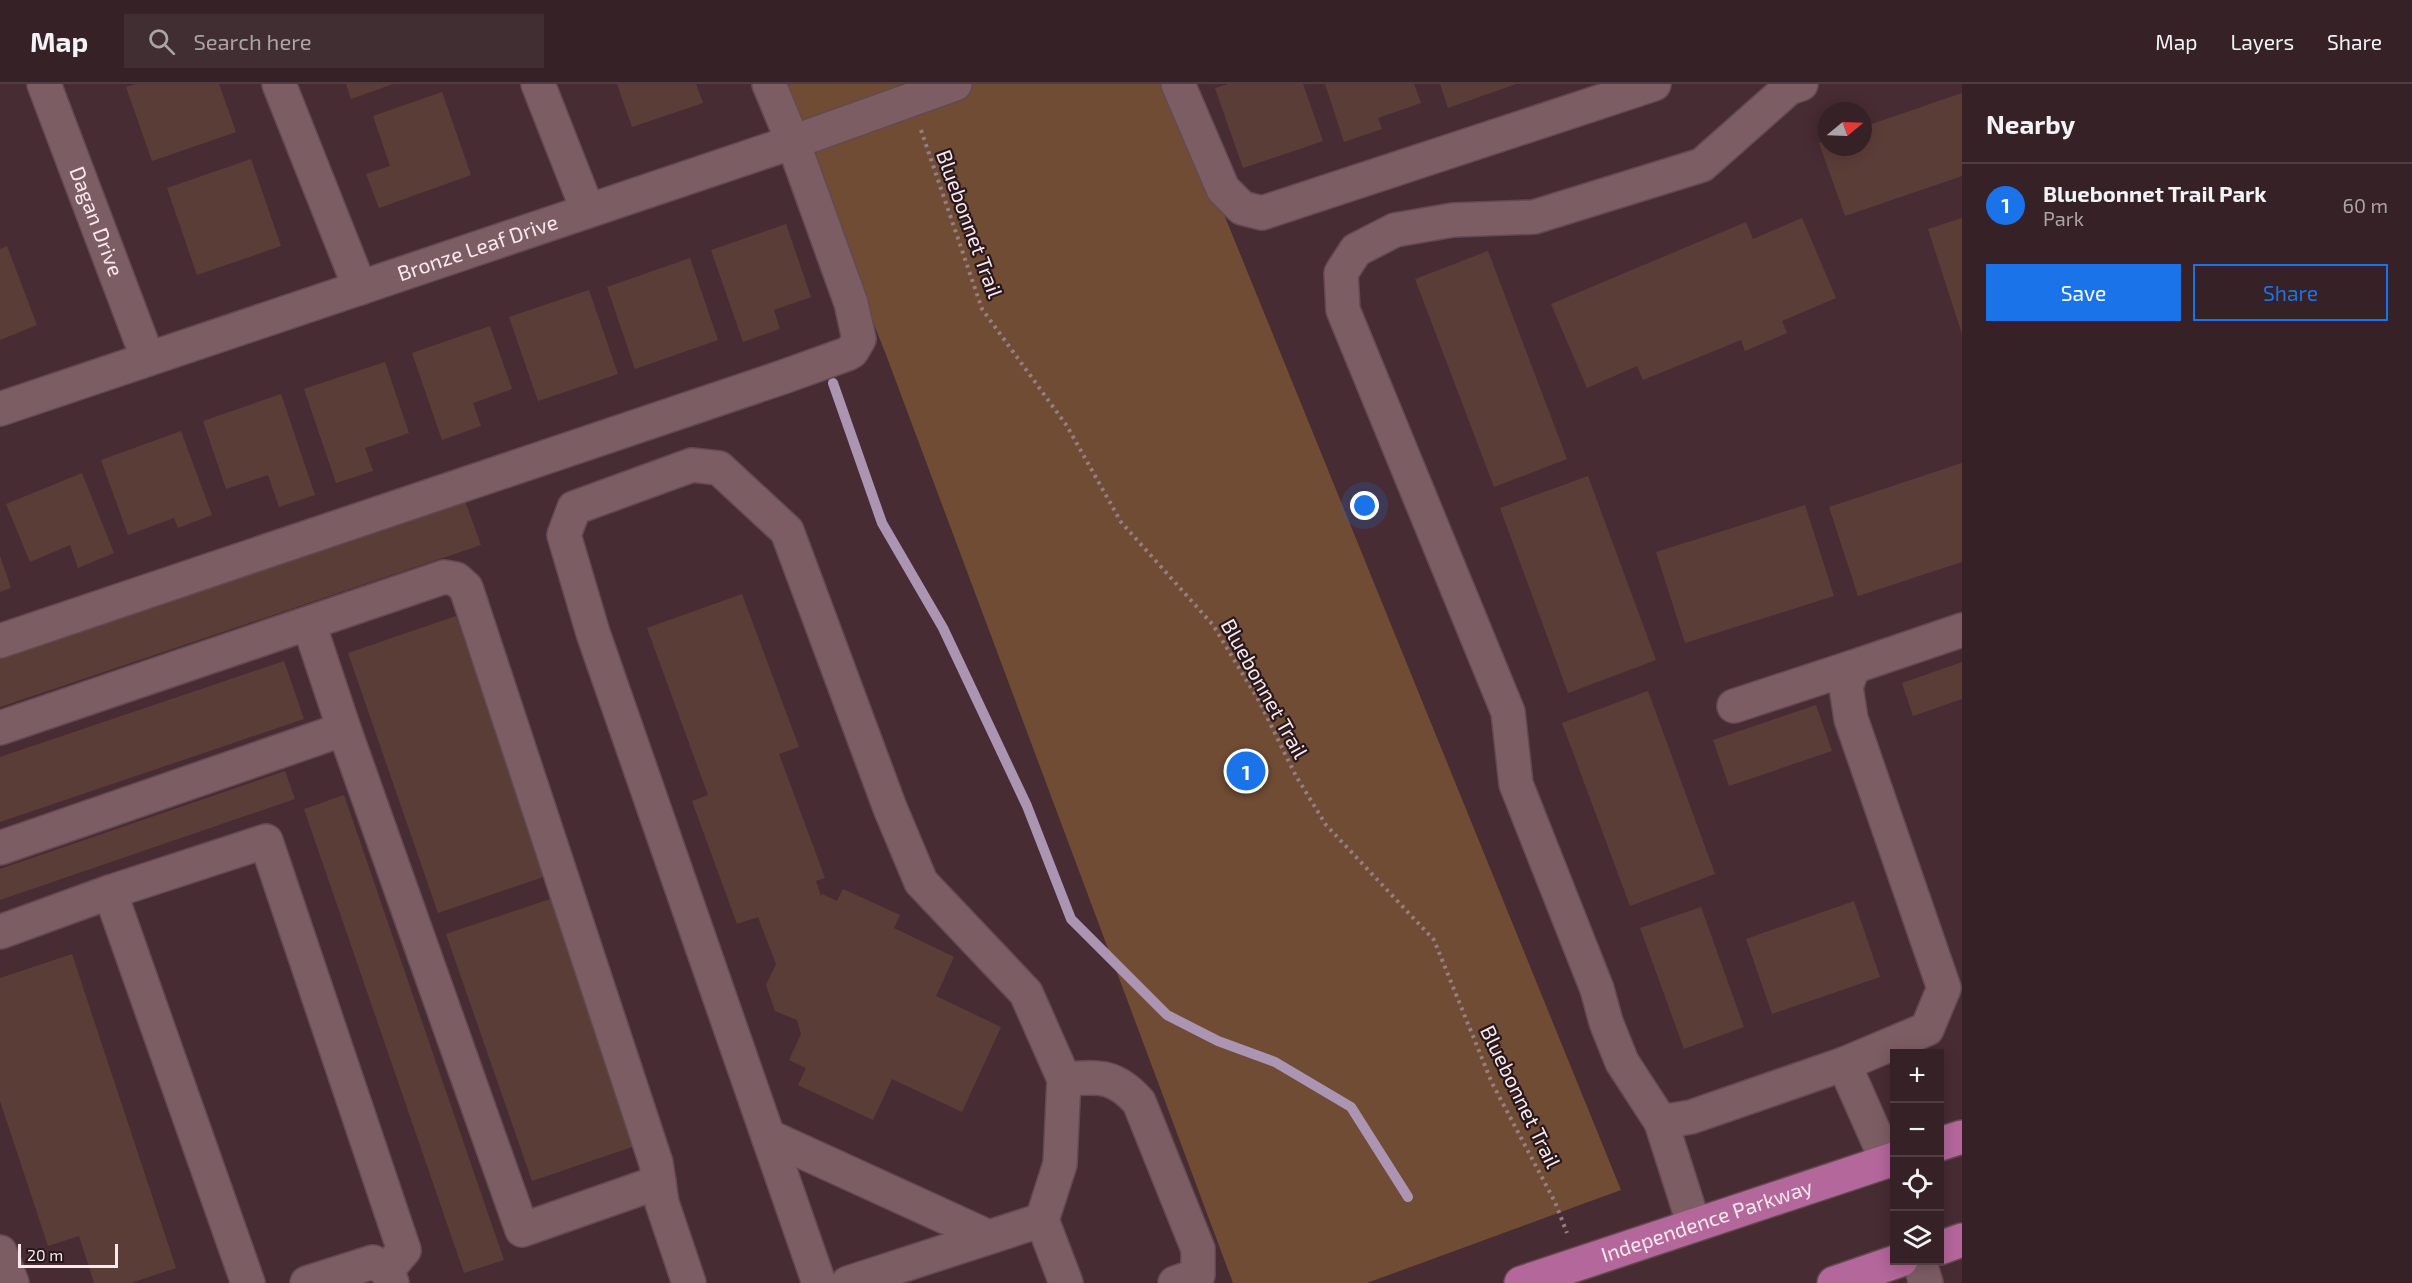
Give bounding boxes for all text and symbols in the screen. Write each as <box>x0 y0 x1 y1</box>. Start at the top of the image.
search box <box>124 14 544 68</box>
text: Map <box>30 24 88 58</box>
icon: search <box>145 25 178 58</box>
text: Search here <box>193 28 312 54</box>
text: Map <box>2155 29 2197 54</box>
text: Layers <box>2230 29 2294 54</box>
text: Share <box>2327 29 2382 54</box>
north arrow <box>1818 102 1872 156</box>
text: Nearby <box>1986 108 2075 139</box>
street label: Bluebonnet Trail <box>932 146 1009 302</box>
street label: Dagan Drive <box>65 163 130 279</box>
text: Bluebonnet Trail Park <box>2043 180 2267 206</box>
text: 1 <box>2001 193 2010 217</box>
text: 60 m <box>2343 193 2388 217</box>
text: Park <box>2043 206 2084 230</box>
street label: Bronze Leaf Drive <box>394 208 561 285</box>
button: Save <box>1986 264 2181 321</box>
button: Share <box>2193 264 2388 321</box>
your location <box>1350 491 1379 520</box>
street label: Bluebonnet Trail <box>1217 614 1314 763</box>
pin: 1 <box>1226 748 1266 794</box>
street label: Bluebonnet Trail <box>1476 1021 1567 1173</box>
map controls <box>1890 1049 1944 1265</box>
button: + <box>1890 1049 1944 1103</box>
button: − <box>1890 1103 1944 1157</box>
button: locate <box>1890 1157 1944 1211</box>
street label: Independence Parkway <box>1598 1173 1815 1266</box>
button: layers <box>1890 1211 1944 1265</box>
scale bar <box>18 1241 118 1268</box>
text: 20 m <box>27 1245 63 1264</box>

